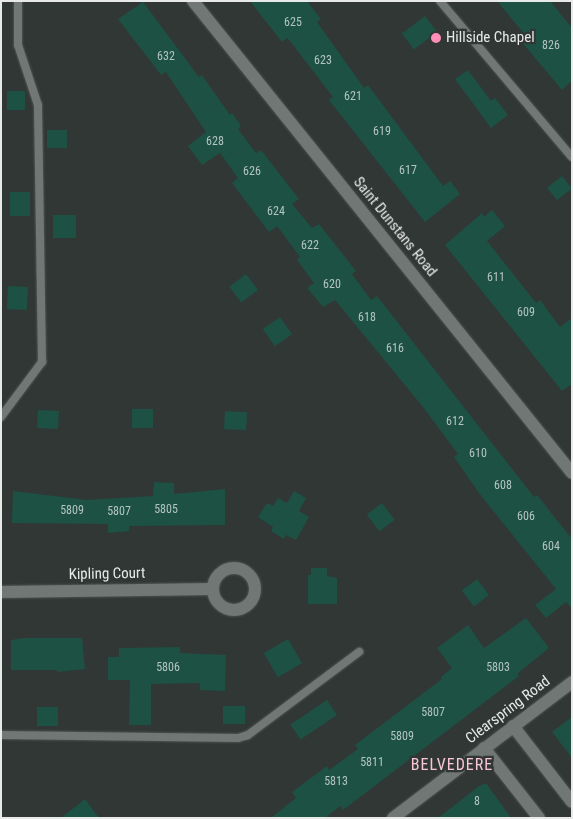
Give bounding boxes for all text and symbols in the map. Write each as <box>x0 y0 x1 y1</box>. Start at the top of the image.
house number: 625 <box>284 16 302 30</box>
place label: Hillside Chapel <box>446 29 535 47</box>
marker: Hillside Chapel <box>430 32 442 44</box>
house number: 826 <box>542 39 560 53</box>
house number: 632 <box>157 50 175 64</box>
house number: 623 <box>314 54 332 68</box>
house number: 621 <box>344 90 362 104</box>
house number: 619 <box>373 125 391 139</box>
house number: 628 <box>206 135 224 149</box>
house number: 617 <box>399 164 417 178</box>
house number: 626 <box>243 165 261 179</box>
street label: Saint Dunstans Road <box>349 174 441 280</box>
house number: 624 <box>267 205 285 219</box>
house number: 622 <box>301 239 319 253</box>
house number: 611 <box>487 271 505 285</box>
house number: 620 <box>323 278 341 292</box>
house number: 609 <box>517 306 535 320</box>
house number: 618 <box>358 311 376 325</box>
house number: 616 <box>386 342 404 356</box>
house number: 612 <box>446 415 464 429</box>
house number: 610 <box>469 447 487 461</box>
house number: 608 <box>494 479 512 493</box>
house number: 5805 <box>154 503 178 517</box>
house number: 5809 <box>60 504 84 518</box>
house number: 5807 <box>107 505 131 519</box>
house number: 606 <box>517 510 535 524</box>
house number: 604 <box>542 540 560 554</box>
street label: Kipling Court <box>69 564 145 584</box>
house number: 5806 <box>156 661 180 675</box>
house number: 5803 <box>486 661 510 675</box>
street label: Clearspring Road <box>462 672 554 748</box>
house number: 5807 <box>421 706 445 720</box>
house number: 5809 <box>390 730 414 744</box>
district label: BELVEDERE <box>410 755 494 775</box>
house number: 5811 <box>360 756 384 770</box>
house number: 5813 <box>324 775 348 789</box>
house number: 8 <box>474 795 480 809</box>

